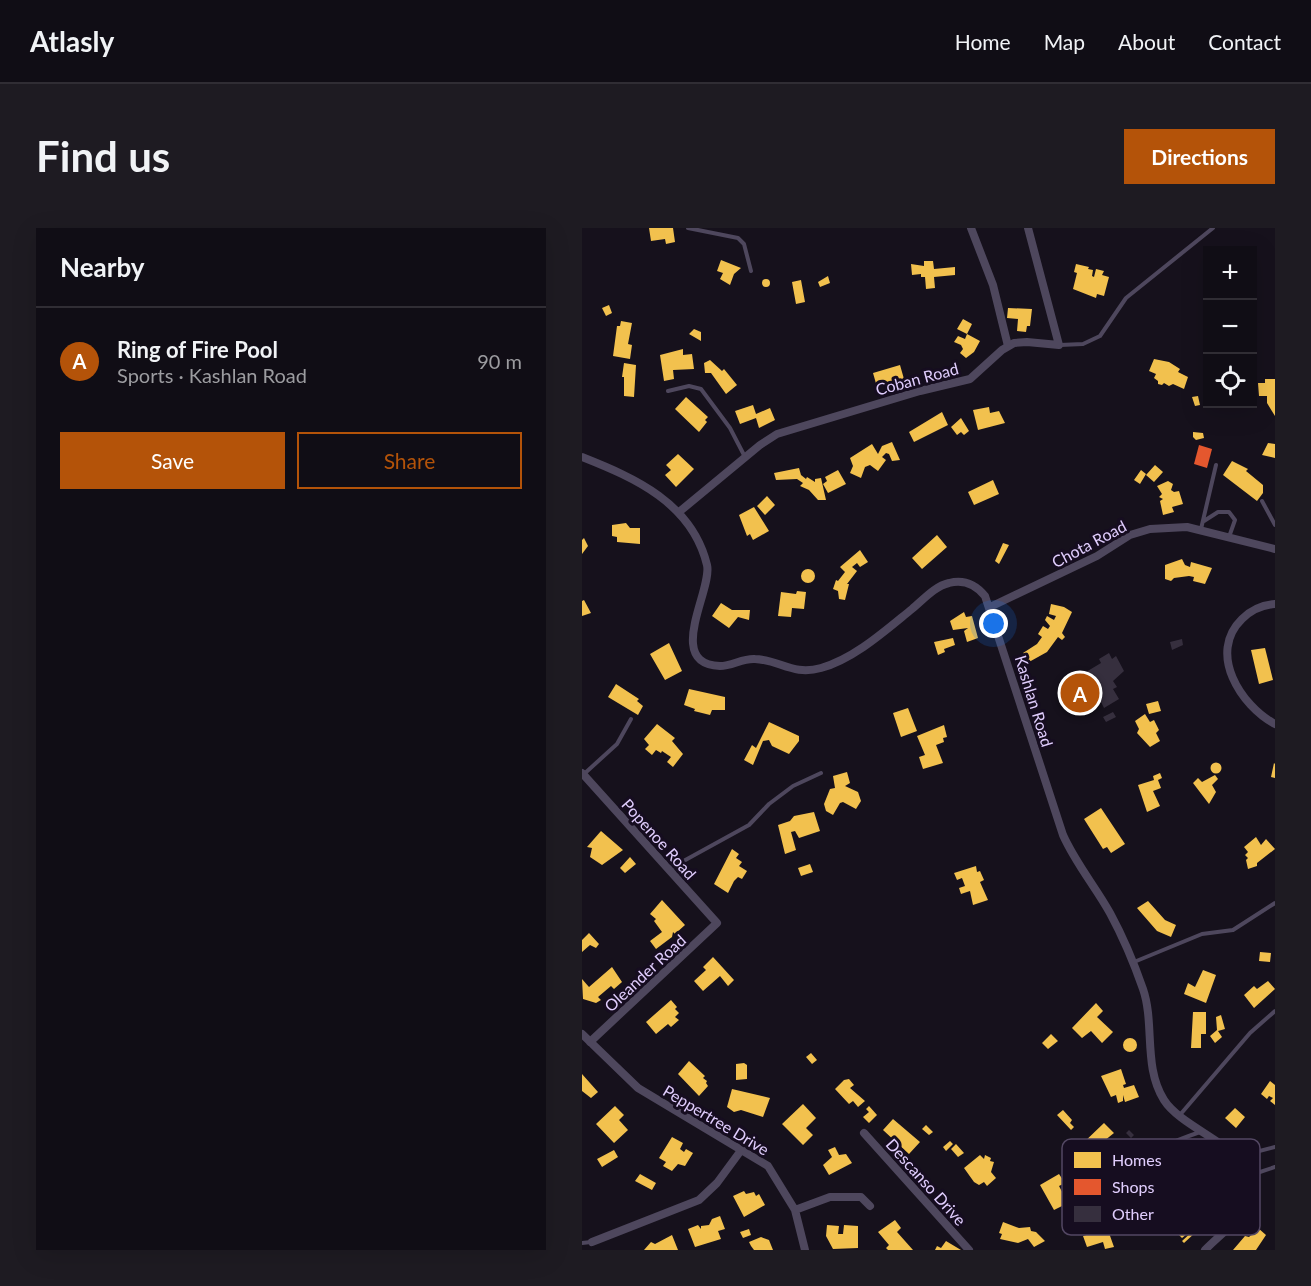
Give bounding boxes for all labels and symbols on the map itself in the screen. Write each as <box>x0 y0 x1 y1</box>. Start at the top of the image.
street label: Coban Road <box>873 358 960 399</box>
street label: Chota Road <box>1048 516 1129 571</box>
your location <box>979 609 1008 638</box>
street label: Kashlan Road <box>1012 653 1057 749</box>
pin: A <box>1060 670 1100 716</box>
street label: Popenoe Road <box>618 795 700 883</box>
street label: Oleander Road <box>600 930 689 1015</box>
street label: Peppertree Drive <box>660 1080 773 1159</box>
street label: Descanso Drive <box>882 1134 970 1229</box>
legend <box>1062 1139 1260 1235</box>
text: Homes <box>1112 1150 1162 1169</box>
text: Shops <box>1112 1177 1155 1196</box>
text: Other <box>1112 1204 1154 1223</box>

